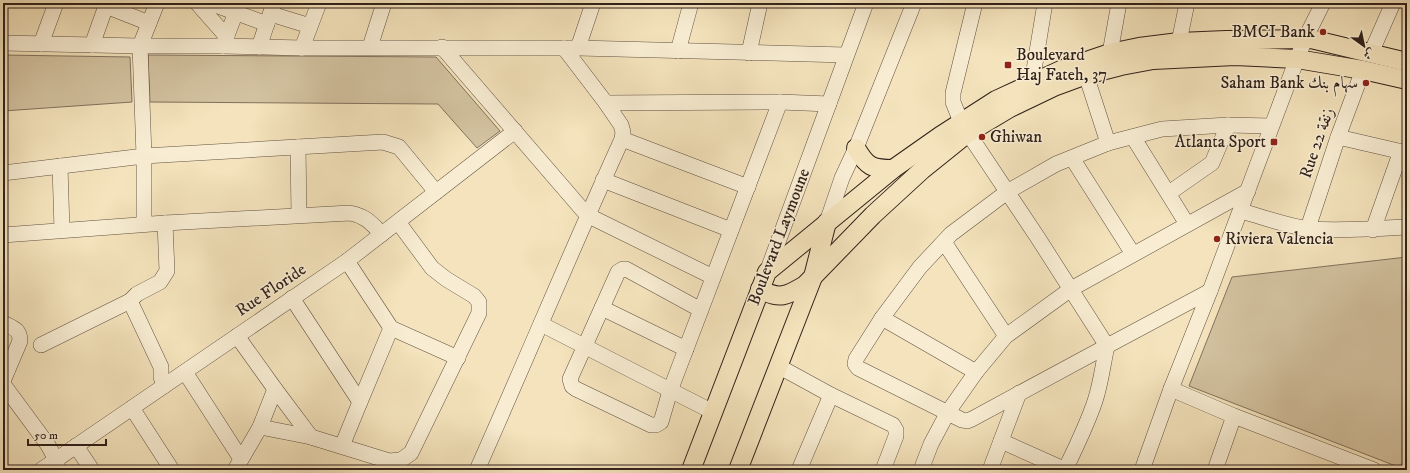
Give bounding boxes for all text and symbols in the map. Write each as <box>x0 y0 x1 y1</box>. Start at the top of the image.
place label: BMCI Bank <box>1232 21 1316 43</box>
north arrow <box>1344 26 1384 66</box>
marker: BMCI Bank <box>1318 27 1328 37</box>
place label: Boulevard Haj Fateh, 37 <box>1016 44 1107 86</box>
text: ش <box>1360 45 1377 62</box>
marker: Boulevard Haj Fateh, 37 <box>1003 60 1013 70</box>
place label: Saham Bank سهام بنك <box>1220 72 1358 97</box>
marker: Saham Bank سهام بنك <box>1361 78 1371 88</box>
street label: Rue 22 زنقة <box>1295 105 1339 181</box>
place label: Ghiwan <box>990 126 1042 148</box>
place label: Atlanta Sport <box>1175 131 1267 153</box>
marker: Ghiwan <box>977 132 987 142</box>
marker: Atlanta Sport <box>1269 137 1279 147</box>
street label: Boulevard Laymoune <box>743 165 815 309</box>
place label: Riviera Valencia <box>1225 228 1334 250</box>
marker: Riviera Valencia <box>1212 234 1222 244</box>
street label: Rue Floride <box>232 258 310 322</box>
scale bar <box>28 421 106 447</box>
text: 50 m <box>34 428 58 443</box>

